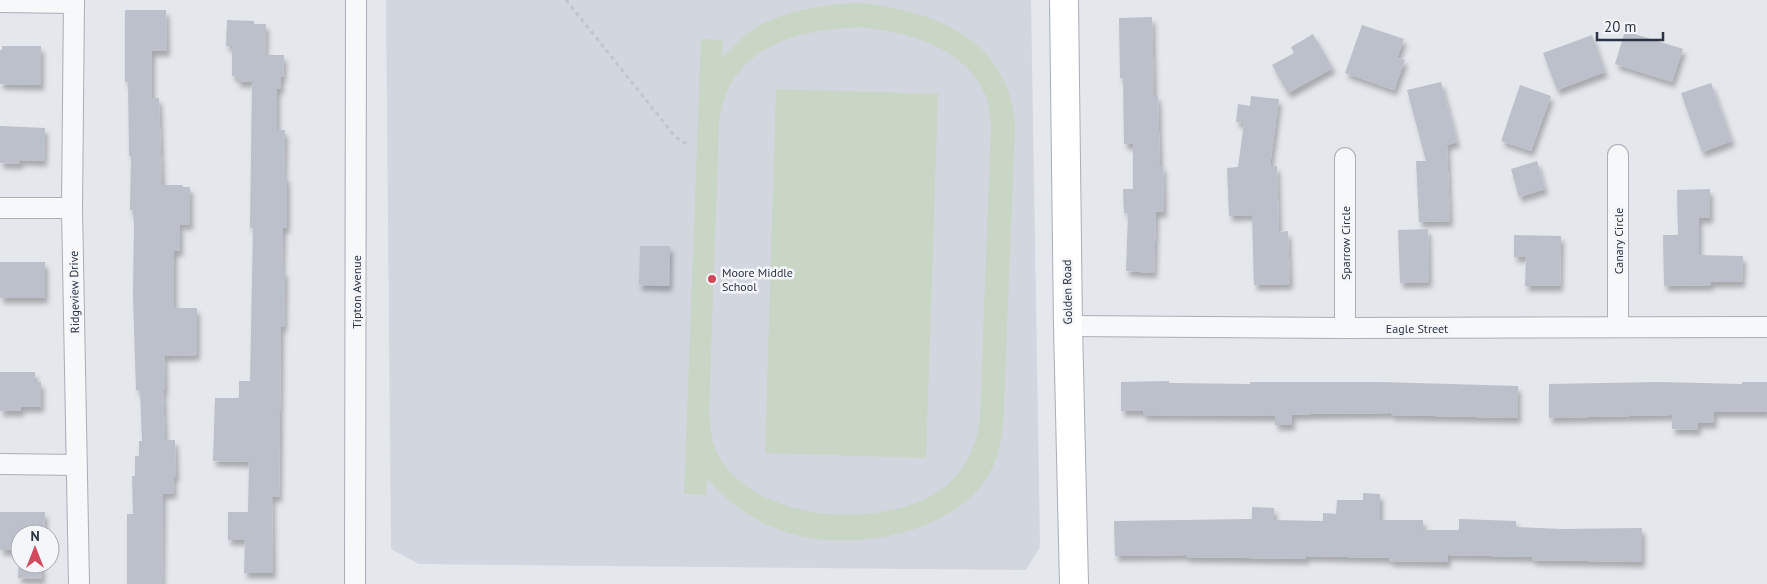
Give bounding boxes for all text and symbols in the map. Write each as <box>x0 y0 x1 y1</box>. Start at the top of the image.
scale bar <box>1597 10 1663 42</box>
text: 20 m <box>1604 17 1637 36</box>
street label: Sparrow Circle <box>1338 206 1353 280</box>
street label: Canary Circle <box>1611 208 1626 274</box>
street label: Ridgeview Drive <box>66 251 82 333</box>
street label: Tipton Avenue <box>349 255 364 329</box>
street label: Golden Road <box>1059 259 1075 325</box>
place label: Moore Middle School <box>722 265 793 294</box>
marker: Moore Middle School <box>706 273 718 285</box>
street label: Eagle Street <box>1386 321 1448 336</box>
north arrow <box>10 524 60 574</box>
text: N <box>30 527 40 545</box>

